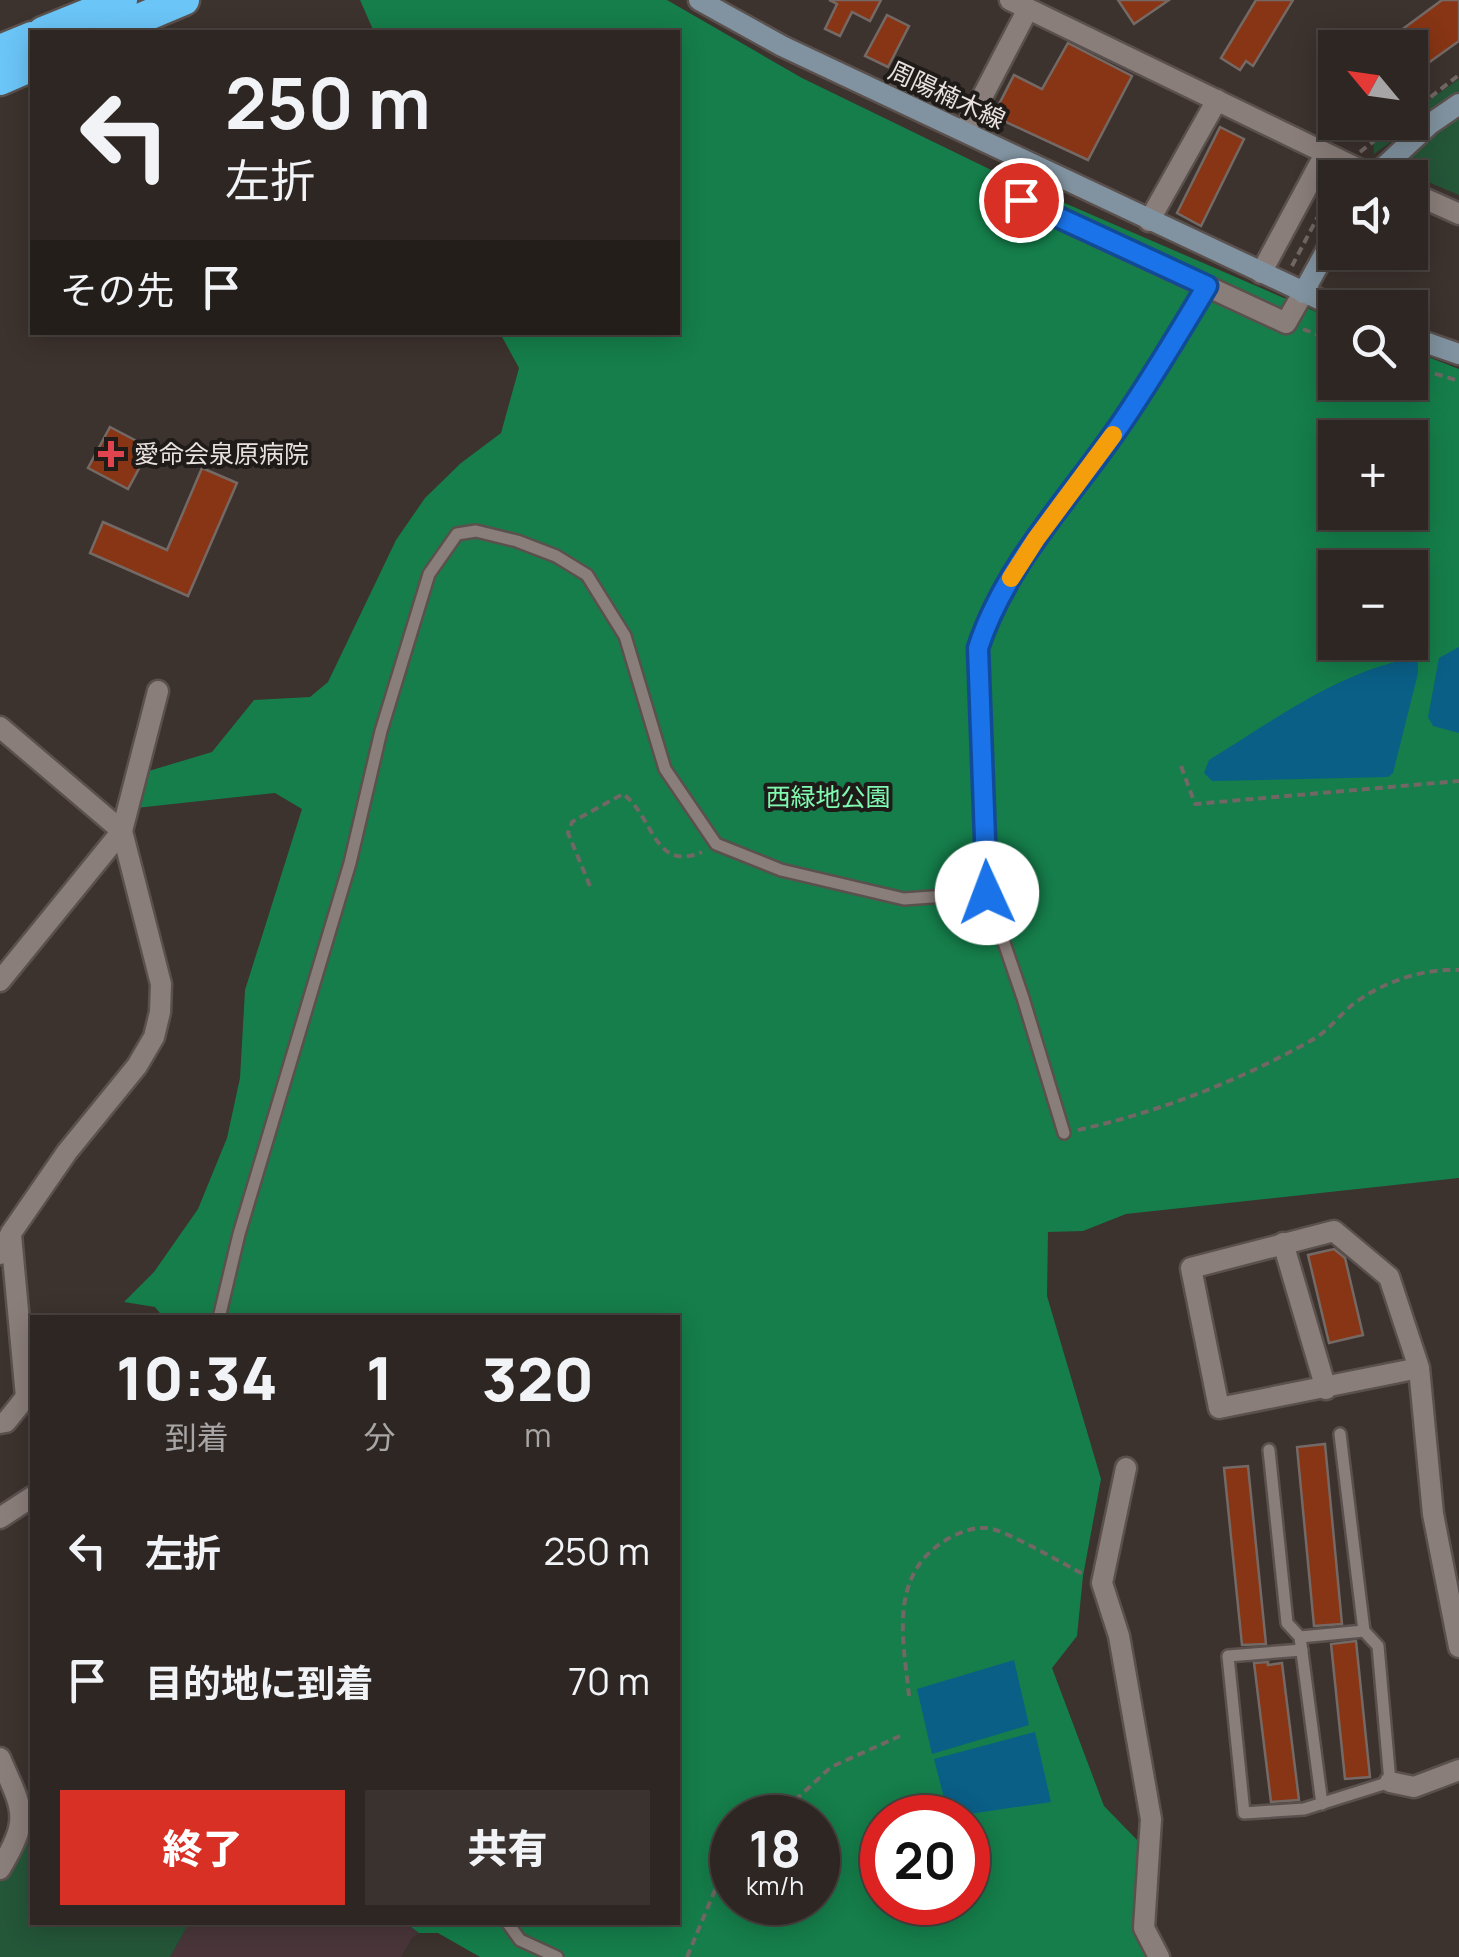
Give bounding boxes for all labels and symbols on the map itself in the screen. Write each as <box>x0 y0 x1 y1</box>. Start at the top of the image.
north arrow <box>1318 30 1428 140</box>
street label: 周陽楠木線 <box>883 52 1011 137</box>
pin <box>979 158 1064 243</box>
place label: 愛命会泉原病院 <box>134 436 309 471</box>
marker: 愛命会泉原病院 <box>98 441 124 467</box>
park label: 西緑地公園 <box>765 779 891 814</box>
position arrow <box>935 841 1039 945</box>
speed limit sign: 20 <box>860 1795 990 1925</box>

